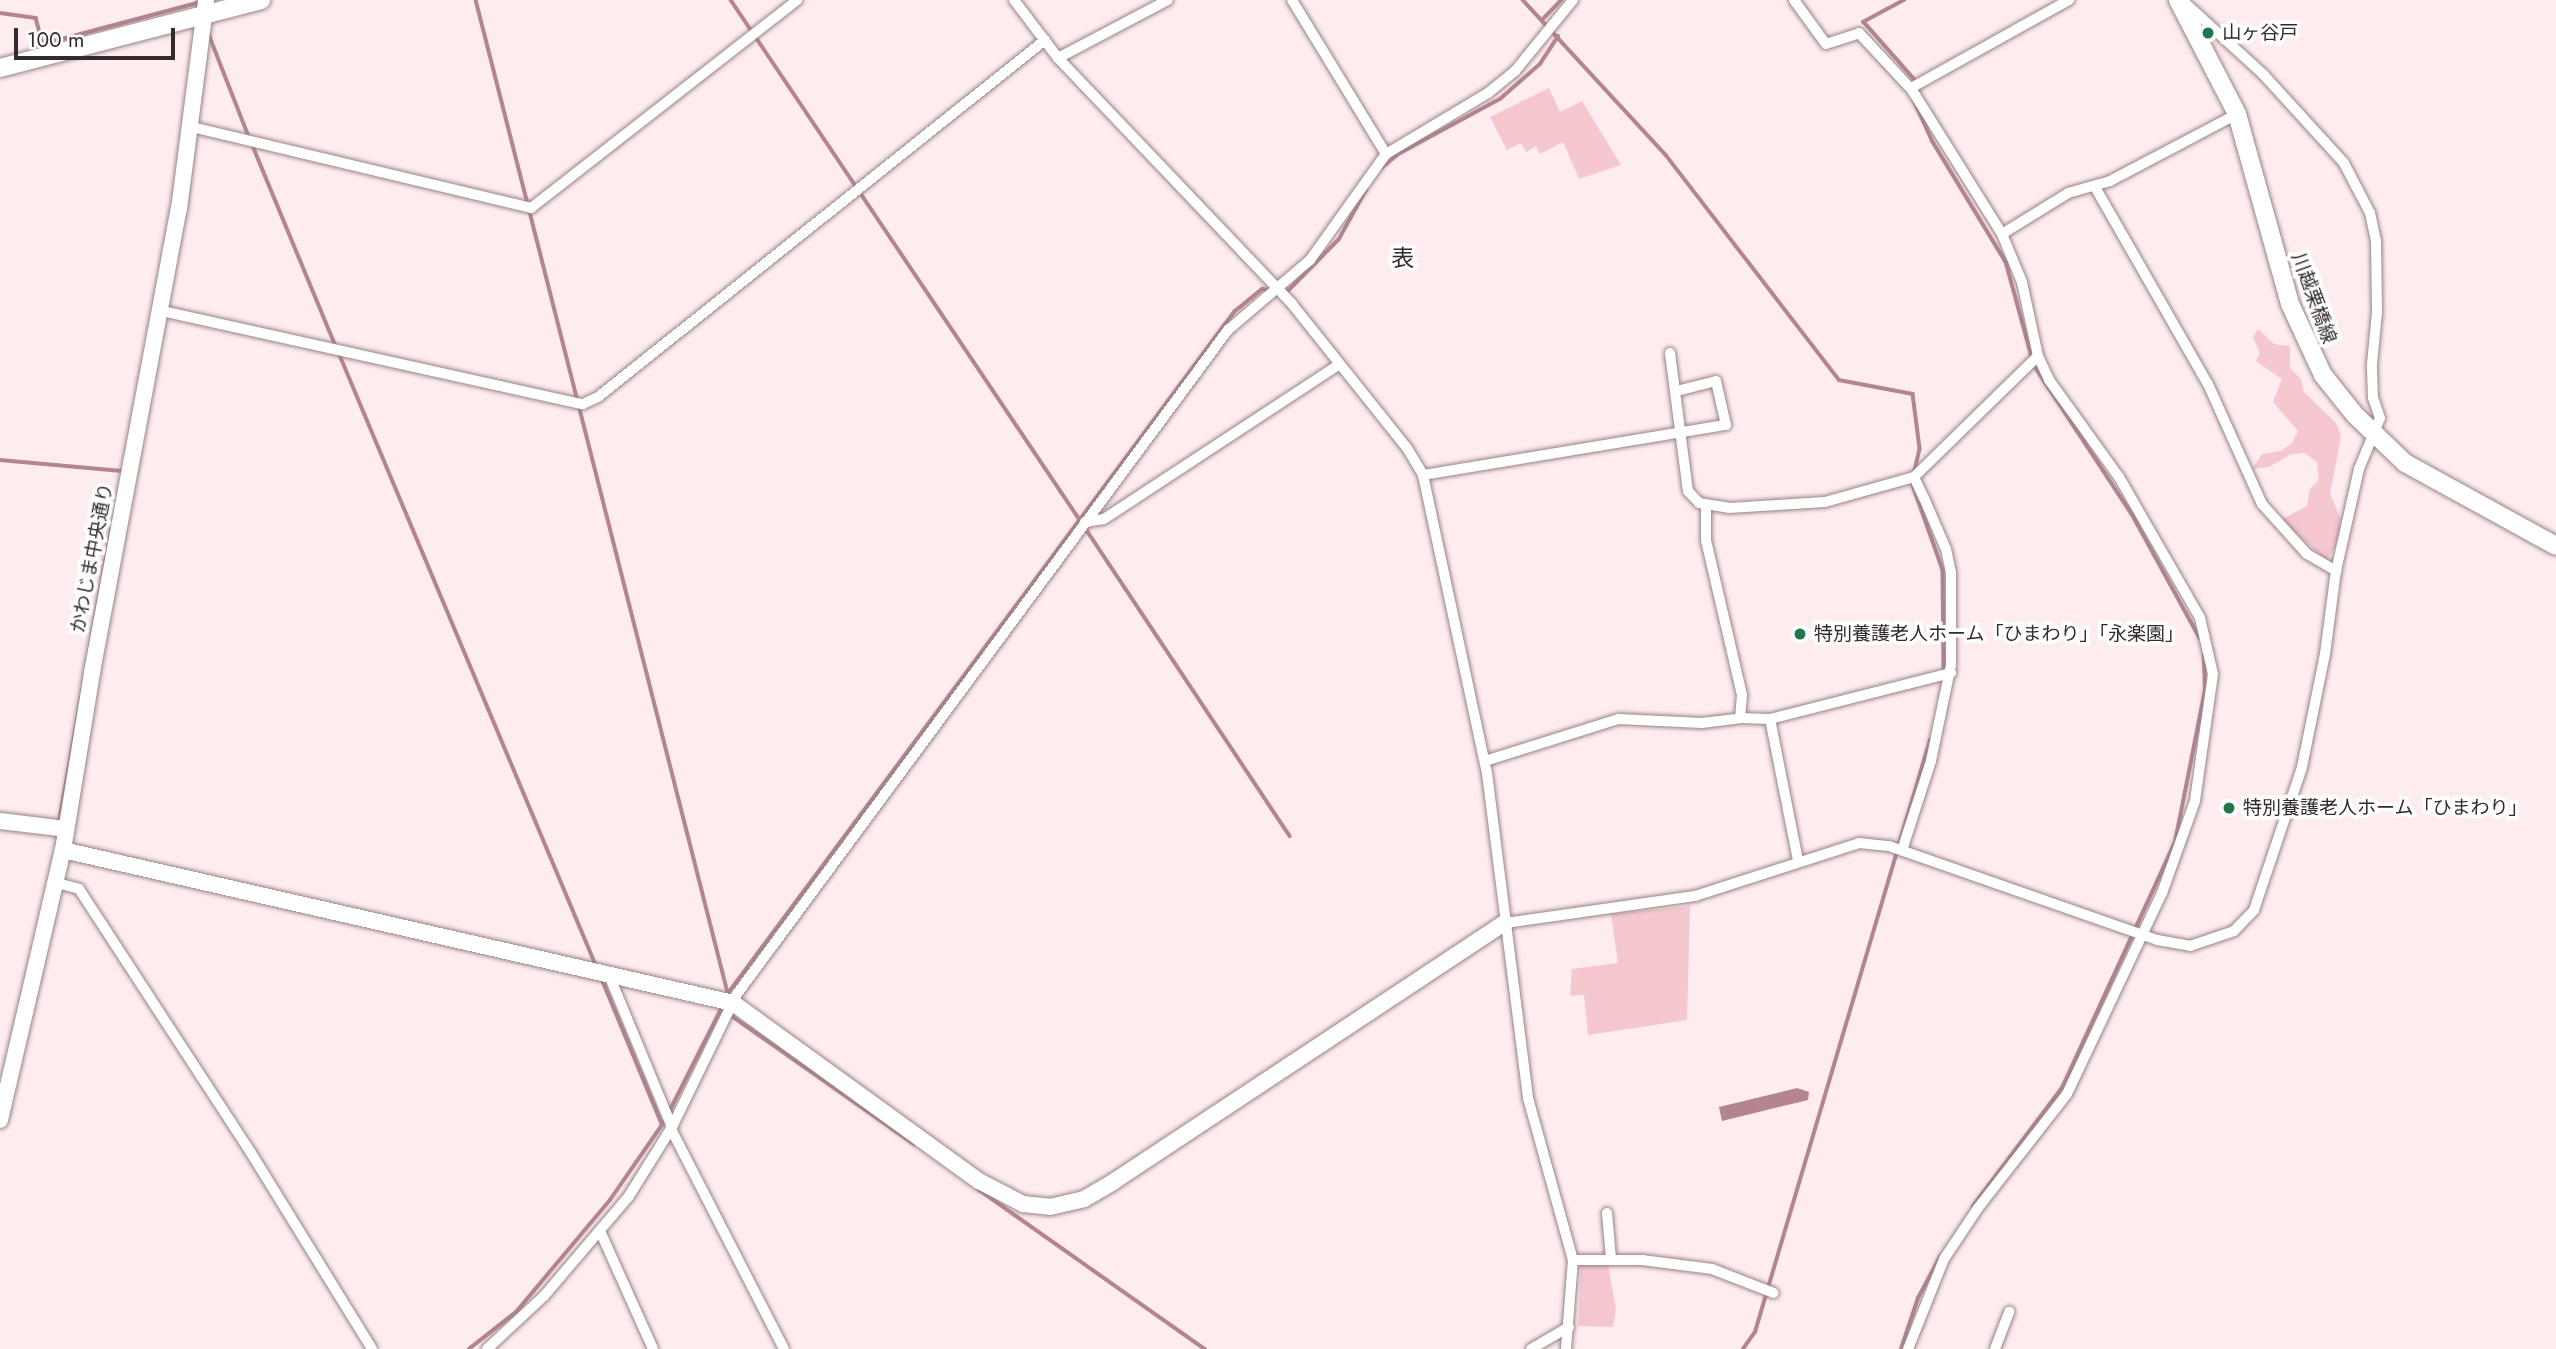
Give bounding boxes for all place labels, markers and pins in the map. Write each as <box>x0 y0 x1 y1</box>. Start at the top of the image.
place label: 山ヶ谷戸 <box>2222 22 2298 44</box>
marker: 山ヶ谷戸 <box>2200 25 2216 41</box>
place label: 特別養護老人ホーム「ひまわり」「永楽園」 <box>1814 623 2184 645</box>
marker: 特別養護老人ホーム「ひまわり」「永楽園」 <box>1792 626 1808 642</box>
place label: 特別養護老人ホーム「ひまわり」 <box>2243 797 2528 819</box>
marker: 特別養護老人ホーム「ひまわり」 <box>2221 800 2237 816</box>

